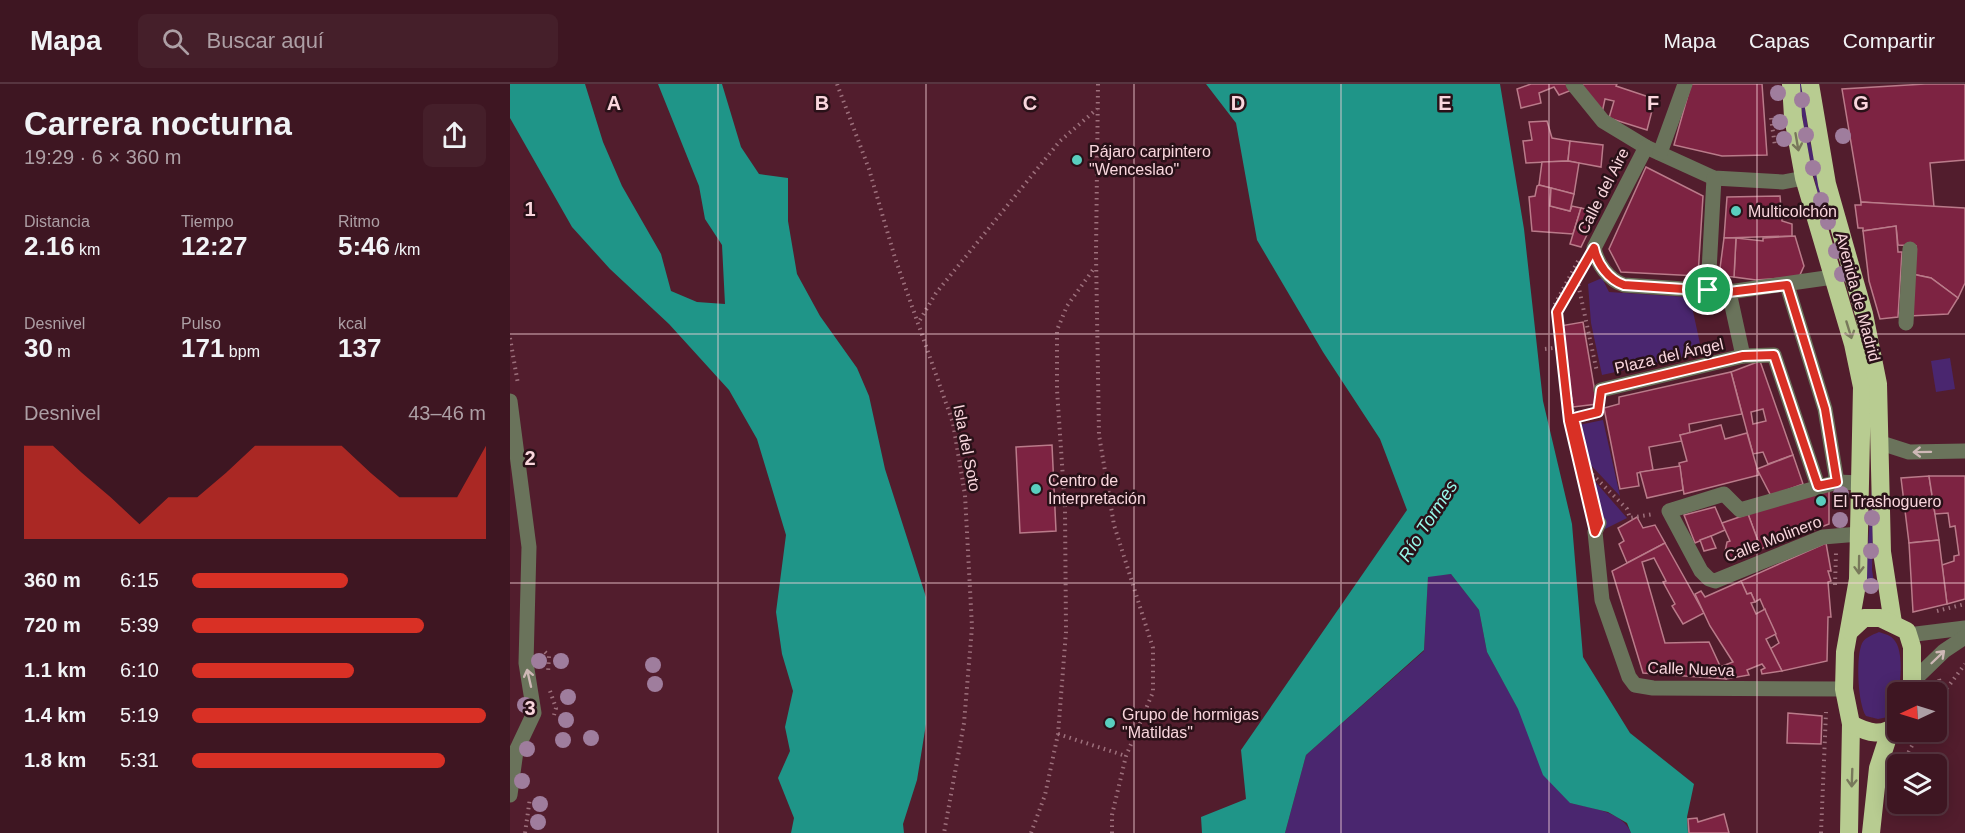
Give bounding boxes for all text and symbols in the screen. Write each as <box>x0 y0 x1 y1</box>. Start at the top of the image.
search box <box>138 14 558 68</box>
text: Mapa <box>30 25 102 56</box>
icon: search <box>159 25 192 58</box>
text: Buscar aquí <box>207 28 324 53</box>
text: Mapa <box>1664 29 1716 52</box>
text: Capas <box>1749 29 1810 52</box>
text: Compartir <box>1843 29 1935 52</box>
text: A <box>607 92 621 114</box>
text: B <box>815 92 829 114</box>
text: C <box>1023 92 1037 114</box>
text: D <box>1231 92 1245 114</box>
text: E <box>1438 92 1452 114</box>
text: F <box>1647 92 1659 114</box>
text: G <box>1853 92 1869 114</box>
button: share <box>423 104 486 167</box>
text: Carrera nocturna <box>24 105 292 142</box>
one-way arrow <box>1792 132 1803 151</box>
place label: Pájaro carpintero "Wenceslao" <box>1089 143 1211 178</box>
street label: Calle del Aire <box>1574 145 1632 237</box>
text: 19:29 · 6 × 360 m <box>24 146 181 168</box>
marker: Pájaro carpintero "Wenceslao" <box>1070 153 1084 167</box>
text: 1 <box>524 198 536 220</box>
place label: Multicolchón <box>1748 203 1837 220</box>
marker: Multicolchón <box>1729 204 1743 218</box>
text: Distancia <box>24 213 90 230</box>
text: Tiempo <box>181 213 234 230</box>
text: Ritmo <box>338 213 380 230</box>
text: 2.16 <box>24 231 75 261</box>
text: 12:27 <box>181 231 248 261</box>
text: 5:46 <box>338 231 390 261</box>
street label: Avenida de Madrid <box>1833 231 1883 363</box>
text: km <box>75 241 100 258</box>
text: /km <box>390 241 420 258</box>
pin <box>1682 264 1733 315</box>
icon: arrive <box>1691 273 1724 306</box>
text: Desnivel <box>24 315 85 332</box>
text: Pulso <box>181 315 221 332</box>
text: kcal <box>338 315 366 332</box>
one-way arrow <box>1844 320 1855 339</box>
text: 30 <box>24 333 53 363</box>
text: 171 <box>181 333 224 363</box>
text: 137 <box>338 333 381 363</box>
street label: Plaza del Ángel <box>1613 334 1725 377</box>
text: m <box>53 343 71 360</box>
text: bpm <box>224 343 260 360</box>
text: Desnivel <box>24 402 101 424</box>
text: 43–46 m <box>408 402 486 424</box>
street label: Isla del Soto <box>950 403 984 493</box>
one-way arrow <box>1912 446 1932 458</box>
text: 2 <box>524 447 536 469</box>
place label: Centro de Interpretación <box>1048 472 1146 507</box>
water label: Río Tormes <box>1394 477 1462 565</box>
marker: Centro de Interpretación <box>1029 482 1043 496</box>
place label: El Trashoguero <box>1833 493 1942 510</box>
marker: El Trashoguero <box>1814 494 1828 508</box>
street label: Calle Molinero <box>1722 513 1824 565</box>
one-way arrow <box>1853 555 1864 575</box>
text: 360 m <box>24 569 81 591</box>
text: 6:15 <box>120 569 159 591</box>
text: 720 m <box>24 614 81 636</box>
text: 5:39 <box>120 614 159 636</box>
one-way arrow <box>1930 650 1945 665</box>
text: 1.1 km <box>24 659 86 681</box>
text: 6:10 <box>120 659 159 681</box>
street label: Calle Nueva <box>1647 659 1735 679</box>
one-way arrow <box>523 669 535 688</box>
north arrow <box>1887 682 1947 742</box>
map controls <box>1887 682 1947 814</box>
text: 3 <box>524 697 536 719</box>
text: 1.4 km <box>24 704 86 726</box>
text: 5:19 <box>120 704 159 726</box>
place label: Grupo de hormigas "Matildas" <box>1122 706 1259 741</box>
marker: Grupo de hormigas "Matildas" <box>1103 716 1117 730</box>
text: 1.8 km <box>24 749 86 771</box>
text: 5:31 <box>120 749 159 771</box>
button: layers <box>1887 754 1947 814</box>
one-way arrow <box>1846 768 1857 788</box>

